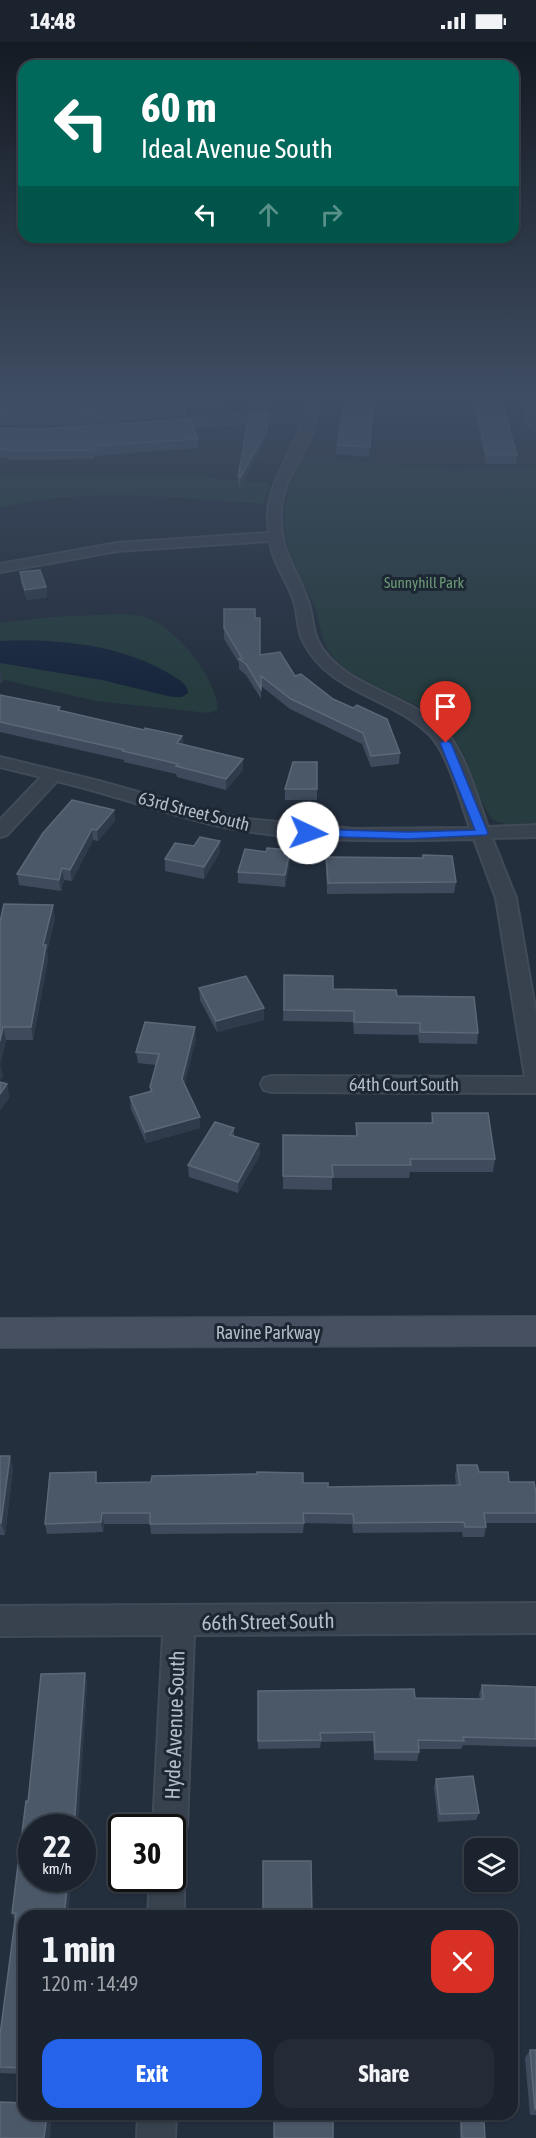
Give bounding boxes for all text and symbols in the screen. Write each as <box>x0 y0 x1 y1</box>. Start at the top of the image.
text: 14:48 <box>30 8 75 34</box>
text: 60 m <box>141 83 216 131</box>
icon: left <box>42 84 120 162</box>
text: Ideal Avenue South <box>141 133 333 164</box>
icon: left <box>189 198 222 231</box>
icon: ahead <box>252 198 285 231</box>
icon: right <box>315 198 348 231</box>
park label: Sunnyhill Park <box>384 574 464 591</box>
pin <box>420 681 471 743</box>
icon: arrive <box>429 690 462 723</box>
street label: 63rd Street South <box>136 787 252 835</box>
position arrow <box>276 801 340 865</box>
street label: 64th Court South <box>349 1074 459 1095</box>
street label: Ravine Parkway <box>216 1322 320 1343</box>
street label: 66th Street South <box>201 1608 335 1634</box>
street label: Hyde Avenue South <box>159 1650 189 1800</box>
speed limit sign: 30 <box>108 1814 186 1892</box>
text: 22 <box>43 1829 71 1863</box>
map controls <box>464 1838 518 1892</box>
button: layers <box>464 1838 518 1892</box>
text: km/h <box>42 1860 72 1877</box>
text: 1 min <box>42 1928 116 1970</box>
button: close <box>431 1930 494 1993</box>
text: 120 m · 14:49 <box>42 1972 138 1995</box>
button: Exit <box>42 2039 262 2108</box>
button: Share <box>274 2039 494 2108</box>

